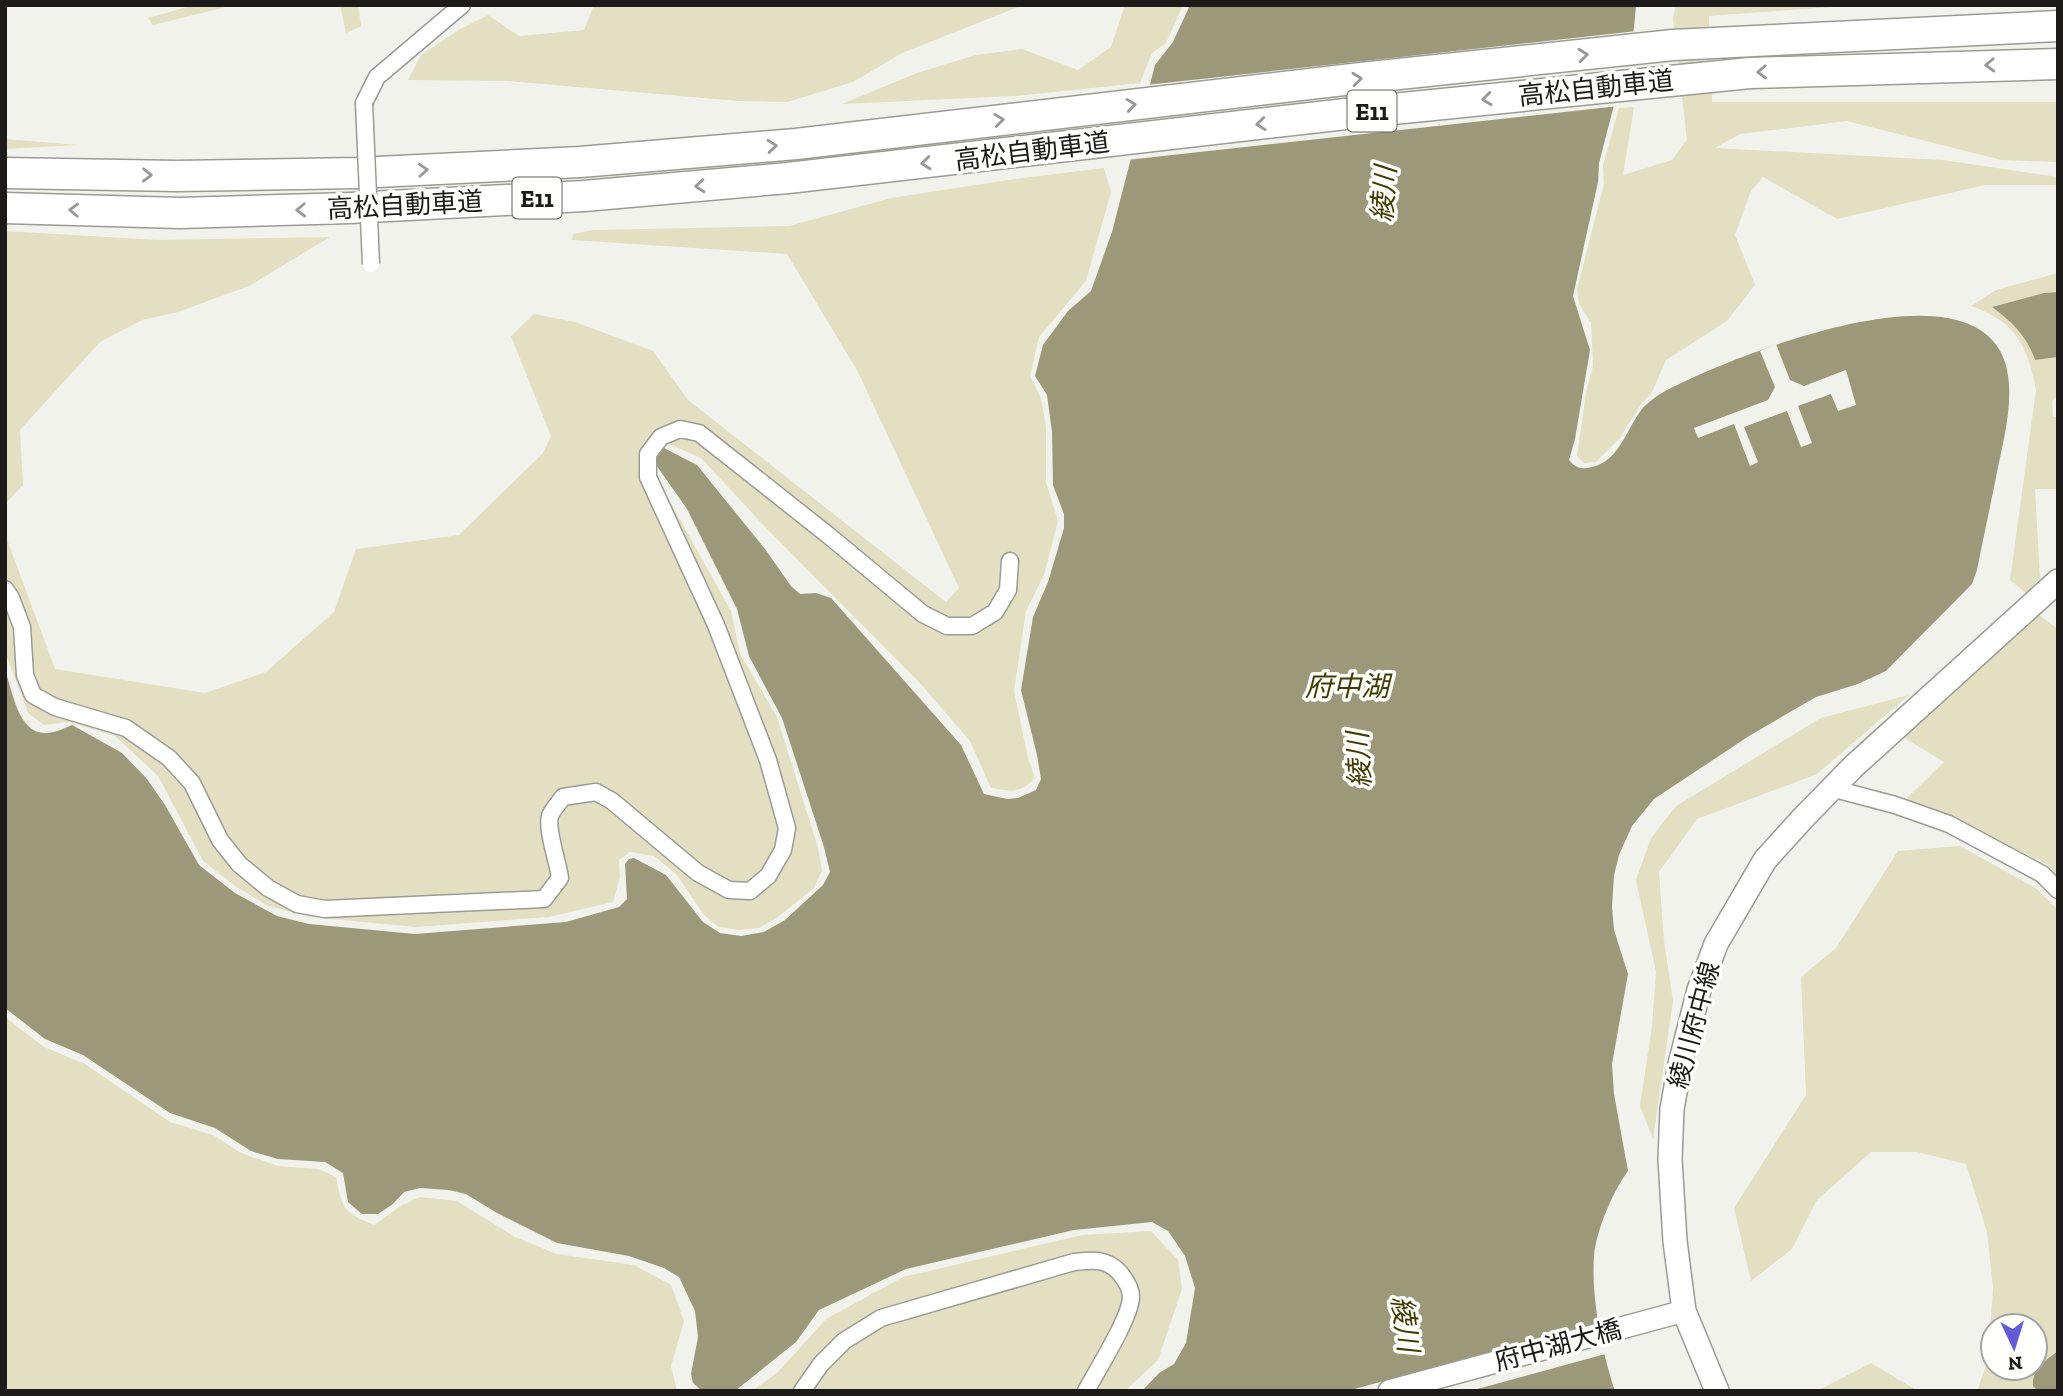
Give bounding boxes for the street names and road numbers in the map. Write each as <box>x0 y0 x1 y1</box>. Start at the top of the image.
street label: 高松自動車道 <box>1517 64 1675 112</box>
road number: E11 <box>1348 90 1396 132</box>
street label: 高松自動車道 <box>953 126 1111 176</box>
road number: E11 <box>512 178 562 218</box>
street label: 高松自動車道 <box>326 185 484 225</box>
street label: 綾川府中線 <box>1662 958 1726 1092</box>
street label: 府中湖大橋 <box>1491 1313 1625 1377</box>

